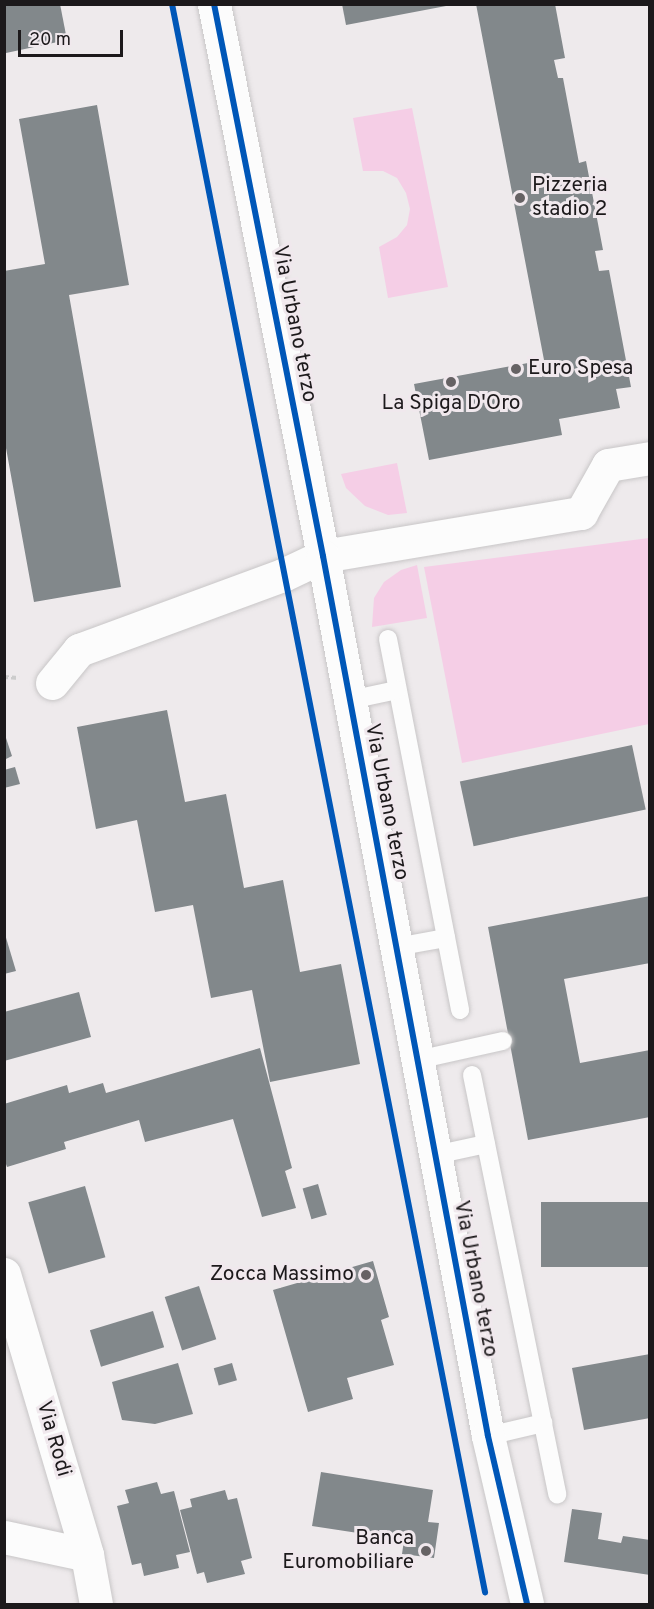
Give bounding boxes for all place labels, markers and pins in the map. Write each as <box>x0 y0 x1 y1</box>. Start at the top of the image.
place label: Pizzeria stadio 2 <box>532 173 608 223</box>
marker: Pizzeria stadio 2 <box>513 191 527 205</box>
place label: Euro Spesa <box>528 356 633 382</box>
marker: Euro Spesa <box>509 362 523 376</box>
marker: La Spiga D'Oro <box>444 375 458 389</box>
place label: La Spiga D'Oro <box>381 391 521 417</box>
place label: Zocca Massimo <box>210 1262 354 1288</box>
marker: Zocca Massimo <box>359 1268 373 1282</box>
place label: Banca Euromobiliare <box>282 1526 414 1576</box>
marker: Banca Euromobiliare <box>419 1544 433 1558</box>

